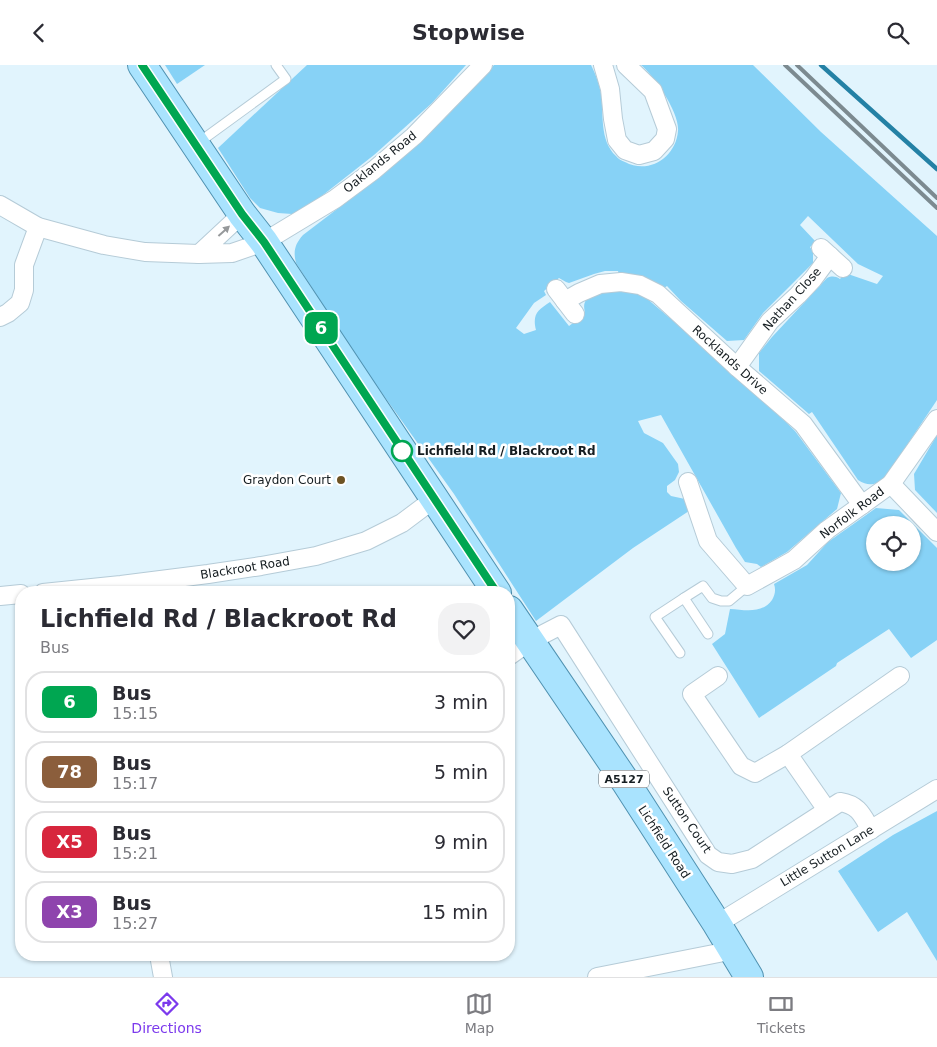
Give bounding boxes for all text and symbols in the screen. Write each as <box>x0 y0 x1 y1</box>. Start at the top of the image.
icon: back <box>25 19 53 47</box>
icon: search <box>884 19 912 47</box>
text: Stopwise <box>412 20 525 45</box>
street label: Oaklands Road <box>341 128 419 196</box>
one-way arrow <box>217 225 229 237</box>
street label: Nathan Close <box>760 265 824 333</box>
line badge: 6 <box>305 312 337 344</box>
text: 6 <box>315 317 327 338</box>
street label: Rocklands Drive <box>689 322 771 398</box>
marker: Lichfield Rd / Blackroot Rd <box>391 440 413 462</box>
place label: Lichfield Rd / Blackroot Rd <box>417 444 596 458</box>
place label: Graydon Court <box>243 473 331 487</box>
marker: Graydon Court <box>335 474 347 486</box>
street label: Norfolk Road <box>817 484 887 542</box>
map controls <box>866 516 921 571</box>
button: locate <box>866 516 921 571</box>
street label: Blackroot Road <box>199 554 291 582</box>
button: heart <box>438 603 490 655</box>
text: Lichfield Rd / Blackroot Rd <box>40 605 397 633</box>
text: Bus <box>40 638 69 657</box>
text: Bus <box>112 682 151 704</box>
text: 6 <box>63 691 76 712</box>
text: 3 min <box>434 691 488 713</box>
text: 15:15 <box>112 704 158 723</box>
text: Bus <box>112 752 151 774</box>
text: 78 <box>57 761 82 782</box>
text: 5 min <box>434 761 488 783</box>
road number: A5127 <box>599 771 649 787</box>
text: 15:17 <box>112 774 158 793</box>
street label: Sutton Court <box>660 784 714 856</box>
street label: Lichfield Road <box>635 803 693 881</box>
text: Bus <box>112 822 151 844</box>
street label: Little Sutton Lane <box>778 823 876 889</box>
text: X5 <box>56 831 83 852</box>
text: 9 min <box>434 831 488 853</box>
text: 15:21 <box>112 844 158 863</box>
text: Bus <box>112 892 151 914</box>
text: X3 <box>56 901 83 922</box>
text: 15 min <box>422 901 488 923</box>
text: 15:27 <box>112 914 158 933</box>
tab: Directions <box>131 990 202 1036</box>
tab: Map <box>465 990 494 1036</box>
tab: Tickets <box>757 990 806 1036</box>

